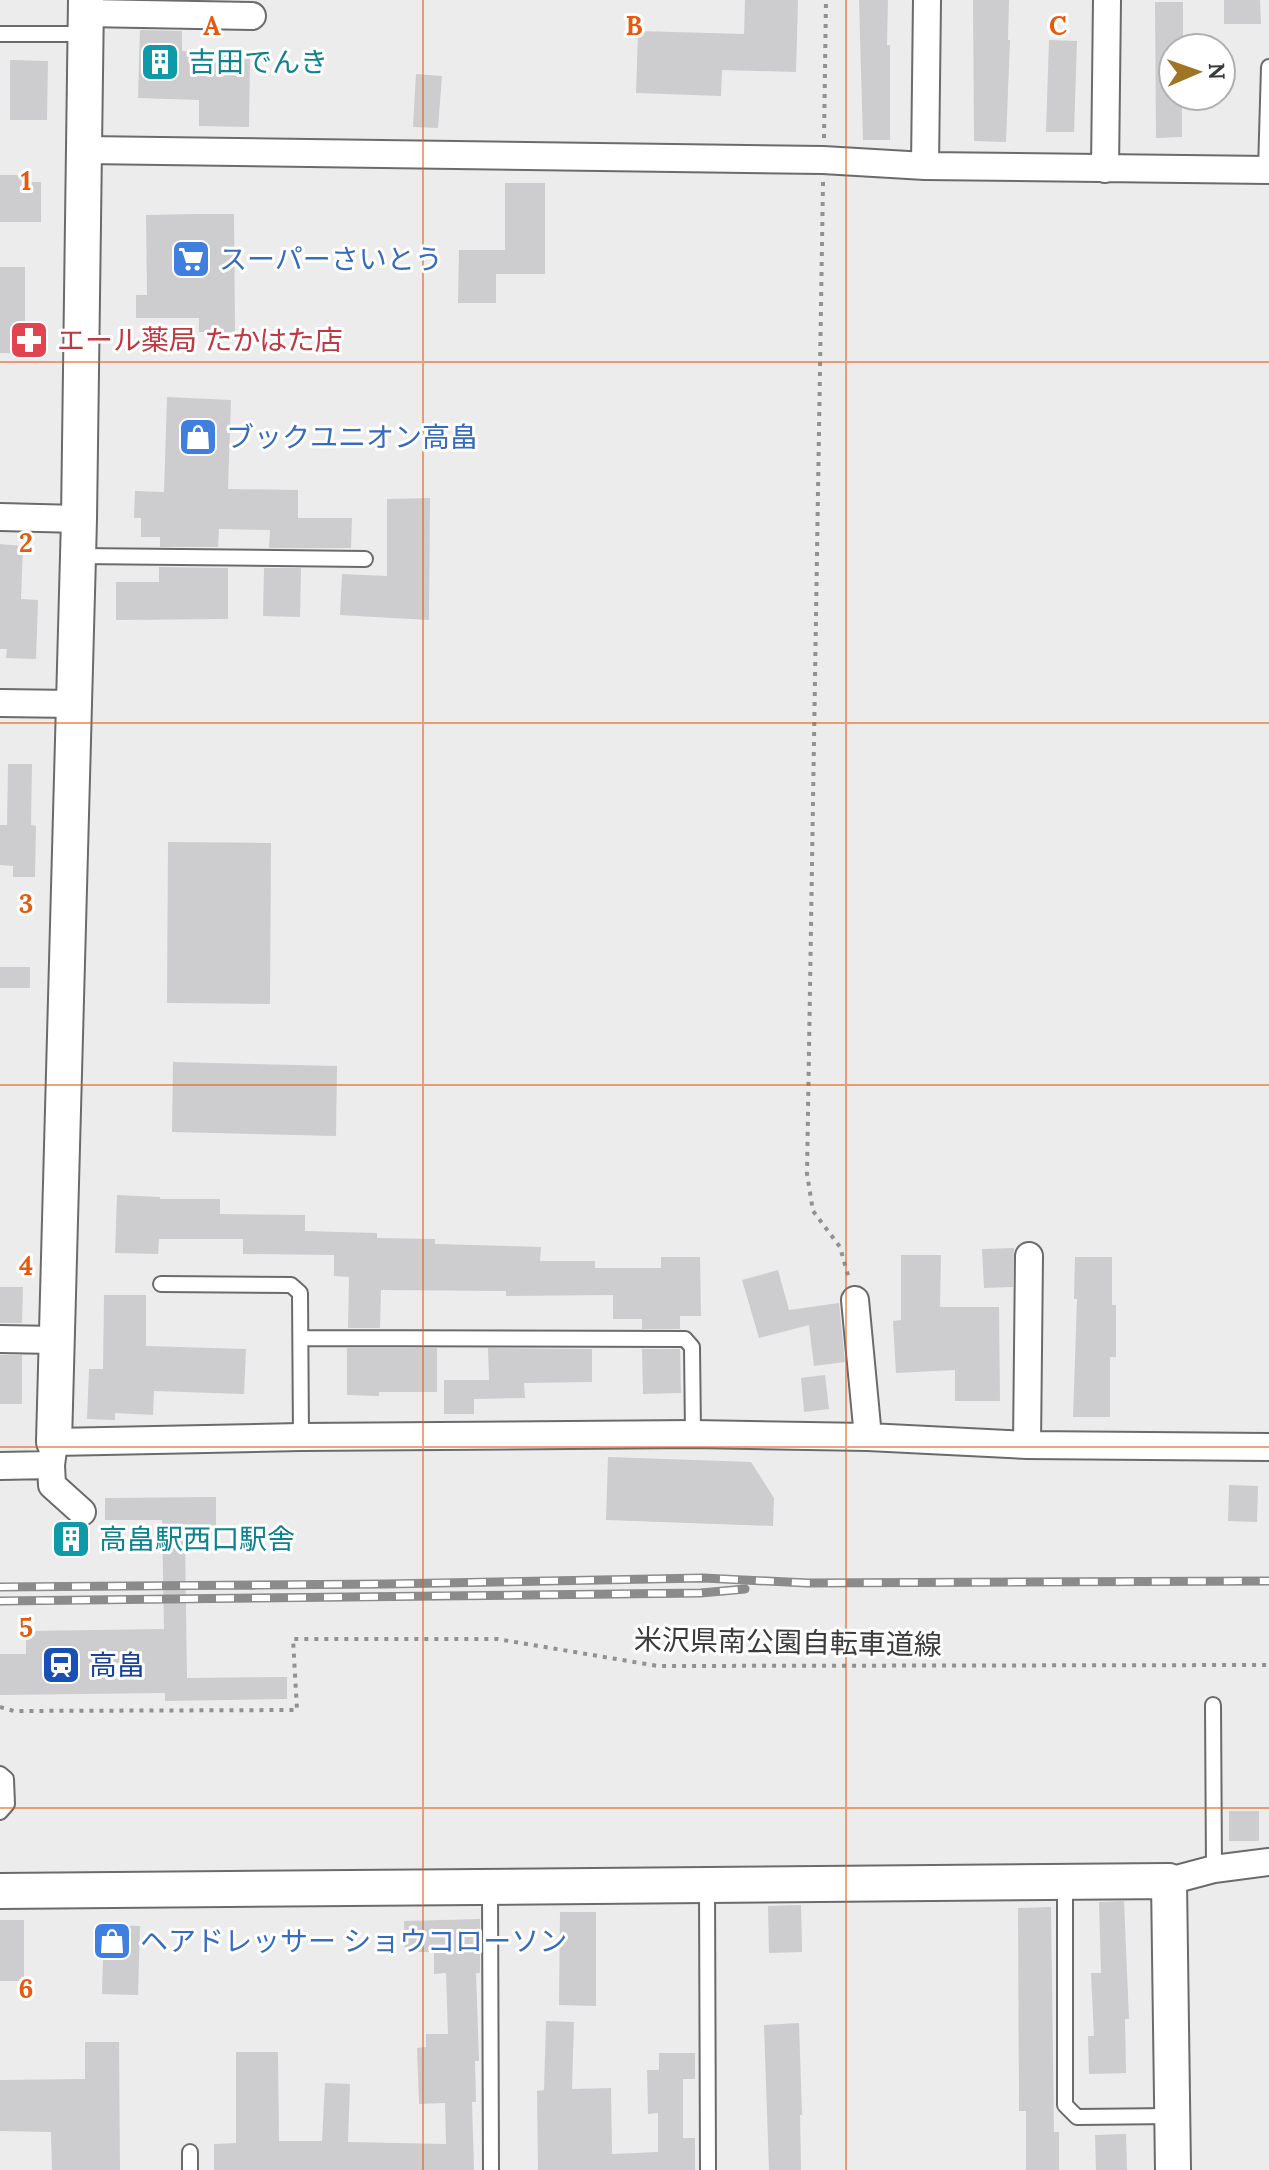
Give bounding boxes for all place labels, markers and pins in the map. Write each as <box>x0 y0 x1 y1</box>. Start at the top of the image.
building icon: 吉田でんき <box>139 41 181 83</box>
place label: 吉田でんき <box>188 44 328 80</box>
supermarket icon: スーパーさいとう <box>170 238 212 280</box>
place label: スーパーさいとう <box>219 241 443 277</box>
pharmacy icon: エール薬局 たかはた店 <box>8 319 50 361</box>
place label: エール薬局 たかはた店 <box>57 322 343 358</box>
shop icon: ブックユニオン高畠 <box>177 416 219 458</box>
place label: ブックユニオン高畠 <box>226 419 478 455</box>
building icon: 高畠駅西口駅舎 <box>50 1518 92 1560</box>
place label: 高畠駅西口駅舎 <box>99 1521 295 1557</box>
station icon: 高畠 <box>40 1644 82 1686</box>
place label: 高畠 <box>89 1647 145 1683</box>
shop icon: ヘアドレッサー ショウコローソン <box>91 1920 133 1962</box>
place label: ヘアドレッサー ショウコローソン <box>140 1923 567 1959</box>

